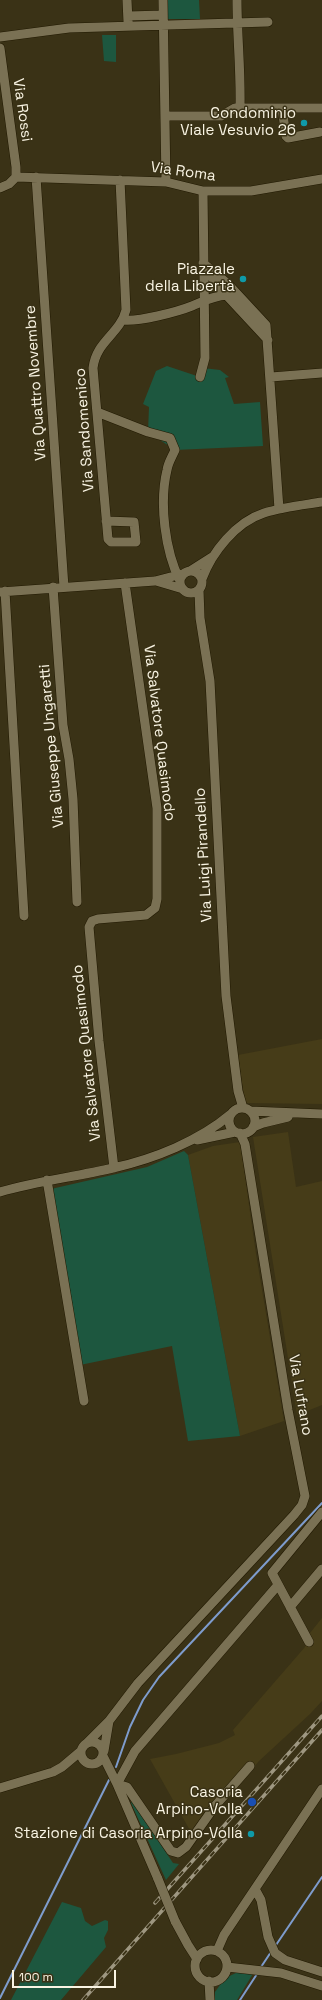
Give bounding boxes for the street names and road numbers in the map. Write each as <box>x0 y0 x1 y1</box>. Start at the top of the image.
street label: Via Rossi <box>9 77 35 143</box>
street label: Via Roma <box>149 159 217 185</box>
street label: Via Quattro Novembre <box>22 305 50 461</box>
street label: Via Sandomenico <box>72 367 98 493</box>
street label: Via Salvatore Quasimodo <box>139 644 179 822</box>
street label: Via Giuseppe Ungaretti <box>36 663 68 829</box>
street label: Via Luigi Pirandello <box>191 787 217 923</box>
street label: Via Salvatore Quasimodo <box>69 964 105 1142</box>
street label: Via Lufrano <box>284 1353 316 1437</box>

